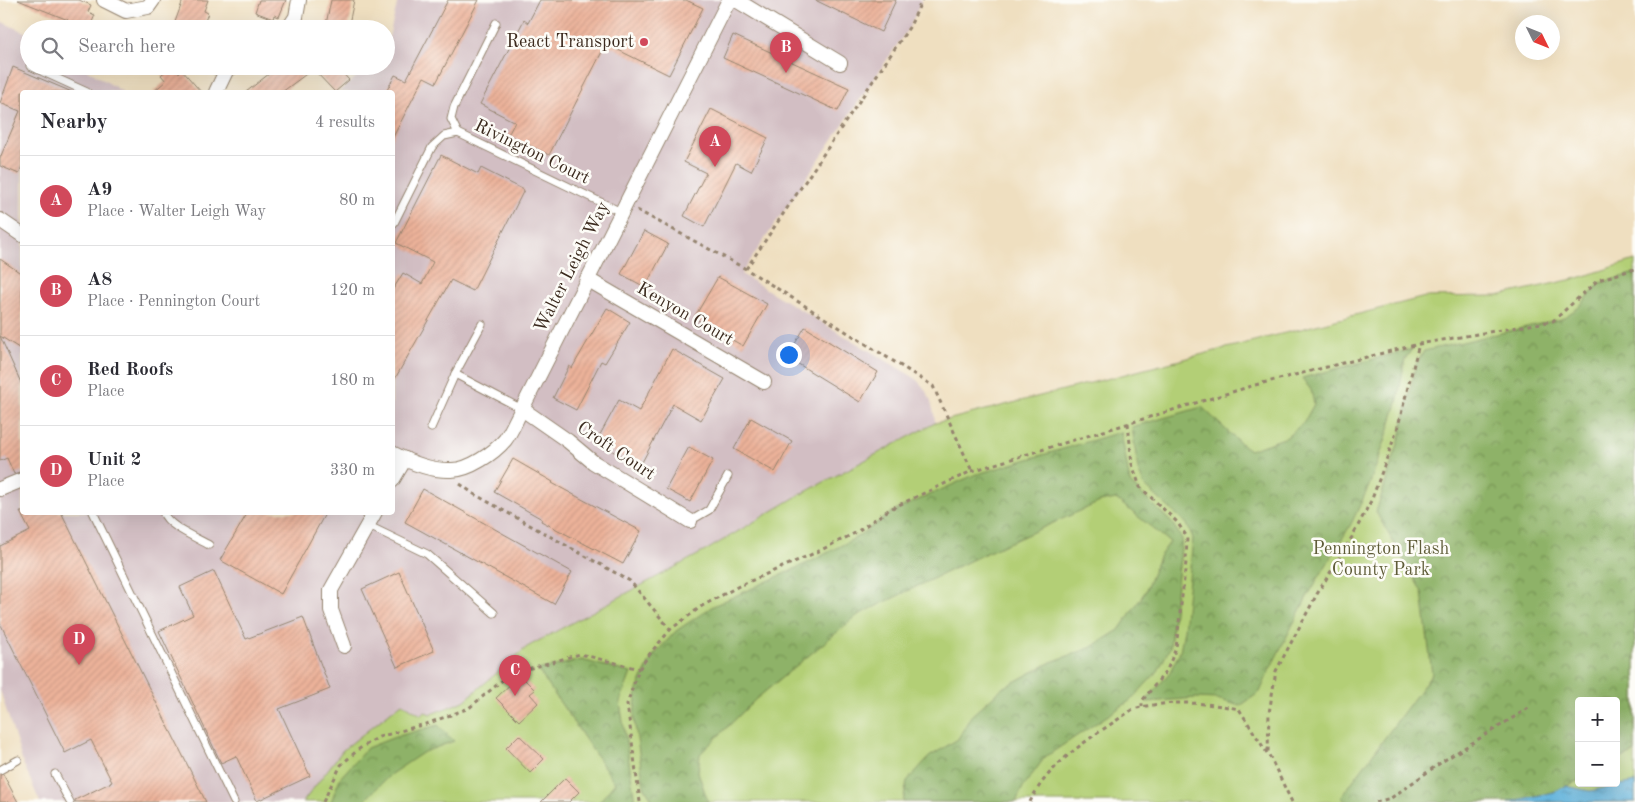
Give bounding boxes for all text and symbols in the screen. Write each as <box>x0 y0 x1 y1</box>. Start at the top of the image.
north arrow <box>1515 15 1560 60</box>
search box <box>20 20 395 75</box>
pin: B <box>770 32 802 73</box>
place label: React Transport <box>506 33 634 51</box>
icon: search <box>38 34 66 62</box>
marker: React Transport <box>638 36 650 48</box>
text: Search here <box>78 38 175 57</box>
text: Nearby <box>40 112 108 133</box>
text: 4 results <box>315 115 375 131</box>
street label: Rivington Court <box>471 116 593 188</box>
pin: A <box>699 126 731 167</box>
text: A9 <box>87 181 112 200</box>
text: A <box>50 193 62 209</box>
text: 80 m <box>339 193 375 209</box>
street label: Walter Leigh Way <box>531 198 613 335</box>
text: Place · Walter Leigh Way <box>87 204 266 220</box>
text: A8 <box>87 271 112 290</box>
street label: Kenyon Court <box>634 279 736 349</box>
text: B <box>50 283 62 299</box>
text: 120 m <box>330 283 375 299</box>
text: Place · Pennington Court <box>87 294 260 310</box>
your location <box>776 342 802 368</box>
text: Red Roofs <box>87 361 173 380</box>
text: C <box>51 373 61 389</box>
text: 180 m <box>330 373 375 389</box>
text: Place <box>87 384 124 400</box>
street label: Croft Court <box>574 418 658 484</box>
text: Unit 2 <box>87 451 142 470</box>
text: D <box>50 463 62 479</box>
text: 330 m <box>330 463 375 479</box>
text: Place <box>87 474 124 490</box>
park label: Pennington Flash County Park <box>1313 540 1450 579</box>
pin: D <box>63 624 95 665</box>
pin: C <box>499 655 531 696</box>
map controls <box>1575 697 1620 787</box>
button: + <box>1575 697 1620 742</box>
button: − <box>1575 742 1620 787</box>

